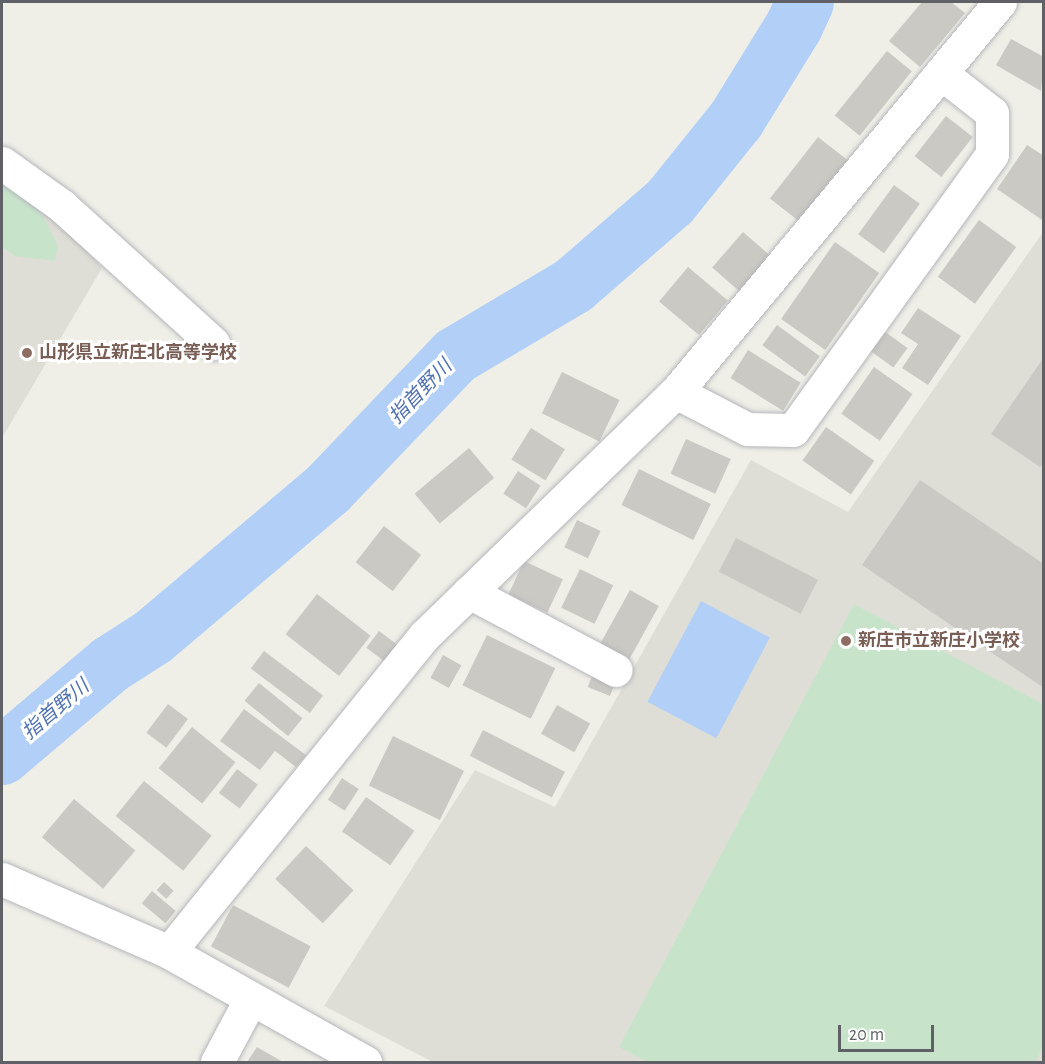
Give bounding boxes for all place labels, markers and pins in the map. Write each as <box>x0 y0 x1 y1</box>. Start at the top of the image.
place label: 山形県立新庄北高等学校 <box>39 342 237 364</box>
marker: 山形県立新庄北高等学校 <box>20 346 34 360</box>
place label: 新庄市立新庄小学校 <box>858 630 1020 652</box>
marker: 新庄市立新庄小学校 <box>839 634 853 648</box>

